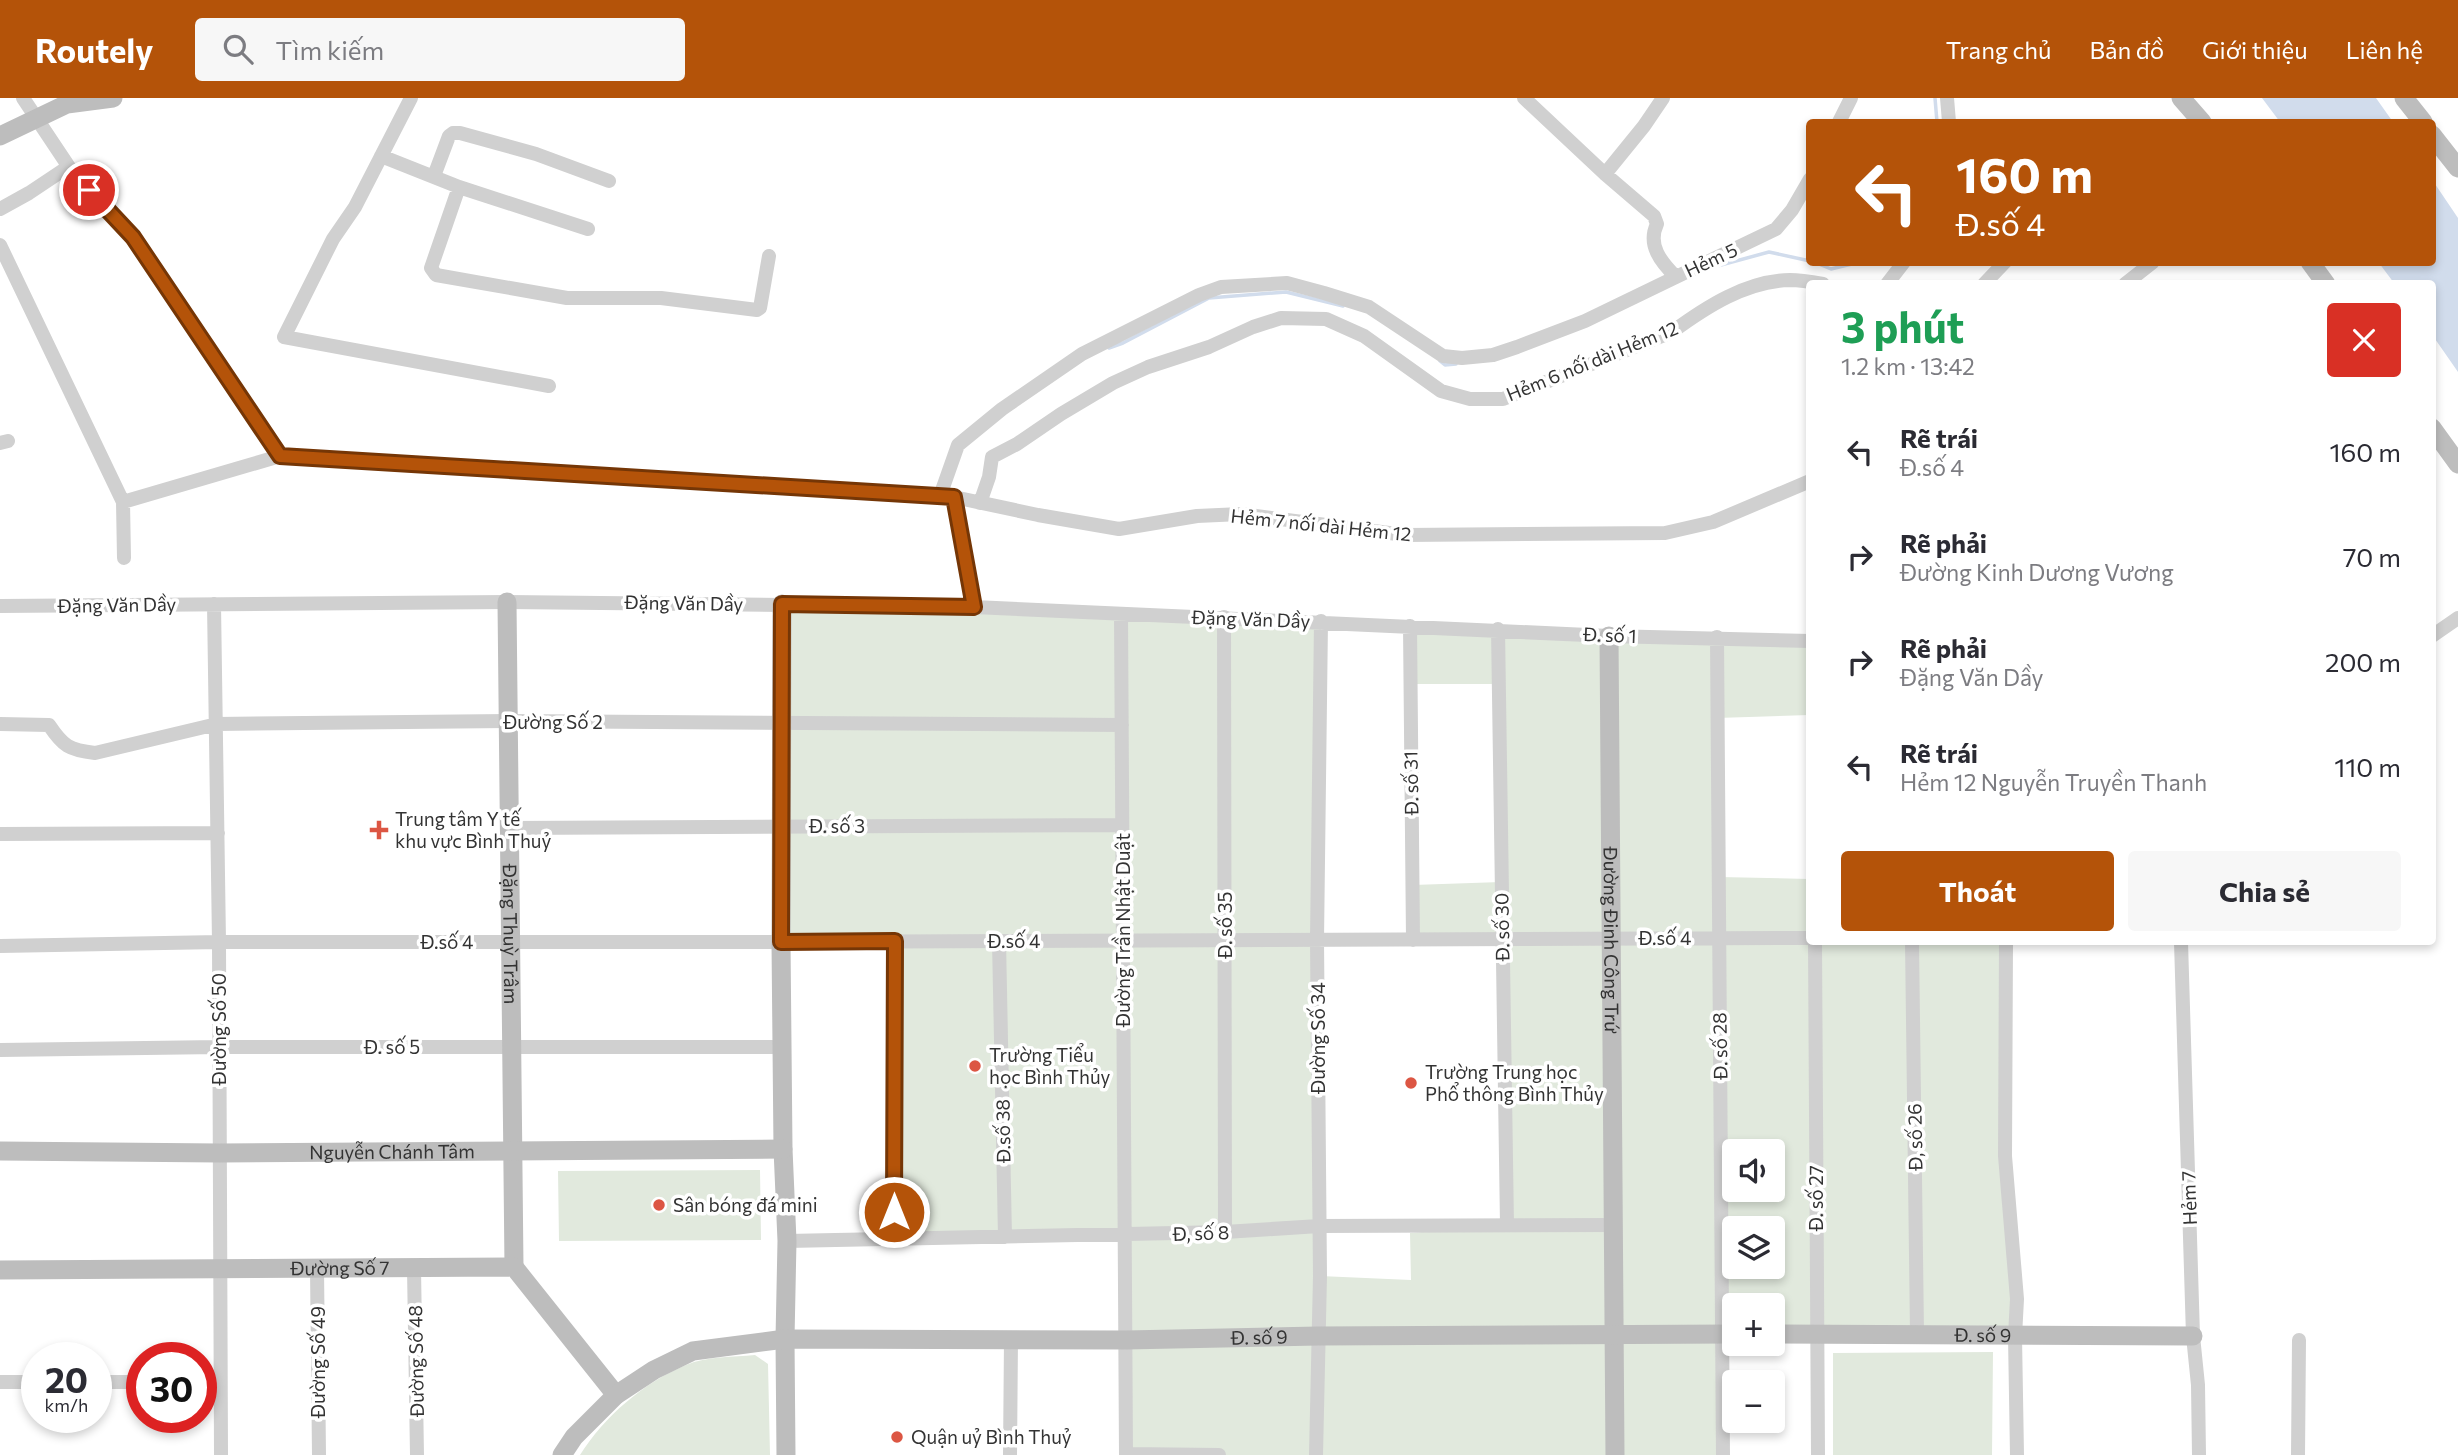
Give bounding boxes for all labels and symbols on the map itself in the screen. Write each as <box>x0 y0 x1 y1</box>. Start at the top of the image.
pin <box>59 160 119 220</box>
street label: Hẻm 5 <box>1681 237 1741 282</box>
street label: Hẻm 6 nối dài Hẻm 12 <box>1503 316 1681 405</box>
street label: Hẻm 7 nối dài Hẻm 12 <box>1230 504 1412 545</box>
street label: Đặng Văn Dầy <box>624 590 744 615</box>
street label: Đặng Văn Dầy <box>57 592 177 617</box>
street label: Đặng Văn Dầy <box>1190 605 1311 632</box>
street label: Đ. số 1 <box>1582 622 1637 647</box>
street label: Đường Số 2 <box>502 710 603 733</box>
street label: Đ. số 31 <box>1398 751 1423 816</box>
place label: Trung tâm Y tế khu vực Bình Thuỷ <box>395 807 551 852</box>
street label: Đ. số 3 <box>808 814 865 837</box>
marker: Trung tâm Y tế khu vực Bình Thuỷ <box>369 820 389 840</box>
street label: Đường Trần Nhật Duật <box>1111 833 1134 1028</box>
street label: Đường Đinh Công Trứ <box>1600 846 1624 1034</box>
street label: Đặng Thuỳ Trâm <box>499 863 523 1004</box>
street label: Đ. số 35 <box>1213 892 1236 960</box>
street label: Đ. số 30 <box>1489 893 1514 962</box>
street label: Đ.số 4 <box>1638 926 1692 949</box>
street label: Đ.số 4 <box>987 929 1041 952</box>
street label: Đ.số 4 <box>420 930 474 953</box>
street label: Đường Số 50 <box>207 973 230 1086</box>
street label: Đường Số 34 <box>1306 982 1329 1095</box>
street label: Đ. số 28 <box>1707 1012 1732 1081</box>
street label: Đ. số 5 <box>363 1035 420 1058</box>
place label: Trường Tiểu học Bình Thủy <box>989 1043 1111 1088</box>
marker: Trường Tiểu học Bình Thủy <box>967 1058 983 1074</box>
place label: Trường Trung học Phổ thông Bình Thủy <box>1425 1060 1604 1105</box>
marker: Trường Trung học Phổ thông Bình Thủy <box>1403 1075 1419 1091</box>
street label: Đ.số 38 <box>990 1099 1015 1164</box>
street label: Đ, số 26 <box>1902 1103 1927 1172</box>
street label: Nguyễn Chánh Tâm <box>309 1139 475 1163</box>
street label: Đ. số 27 <box>1804 1165 1827 1232</box>
street label: Hẻm 7 <box>2176 1170 2201 1226</box>
position arrow <box>857 1175 931 1249</box>
place label: Sân bóng đá mini <box>673 1193 818 1216</box>
marker: Sân bóng đá mini <box>651 1197 667 1213</box>
street label: Đ, số 8 <box>1171 1220 1230 1245</box>
street label: Đường Số 7 <box>289 1256 390 1279</box>
street label: Đường Số 48 <box>403 1305 428 1418</box>
street label: Đường Số 49 <box>306 1306 329 1419</box>
street label: Đ. số 9 <box>1954 1323 2011 1346</box>
street label: Đ. số 9 <box>1230 1325 1288 1349</box>
speed limit sign: 30 <box>126 1342 217 1433</box>
place label: Quận uỷ Bình Thuỷ <box>911 1425 1072 1448</box>
marker: Quận uỷ Bình Thuỷ <box>889 1429 905 1445</box>

